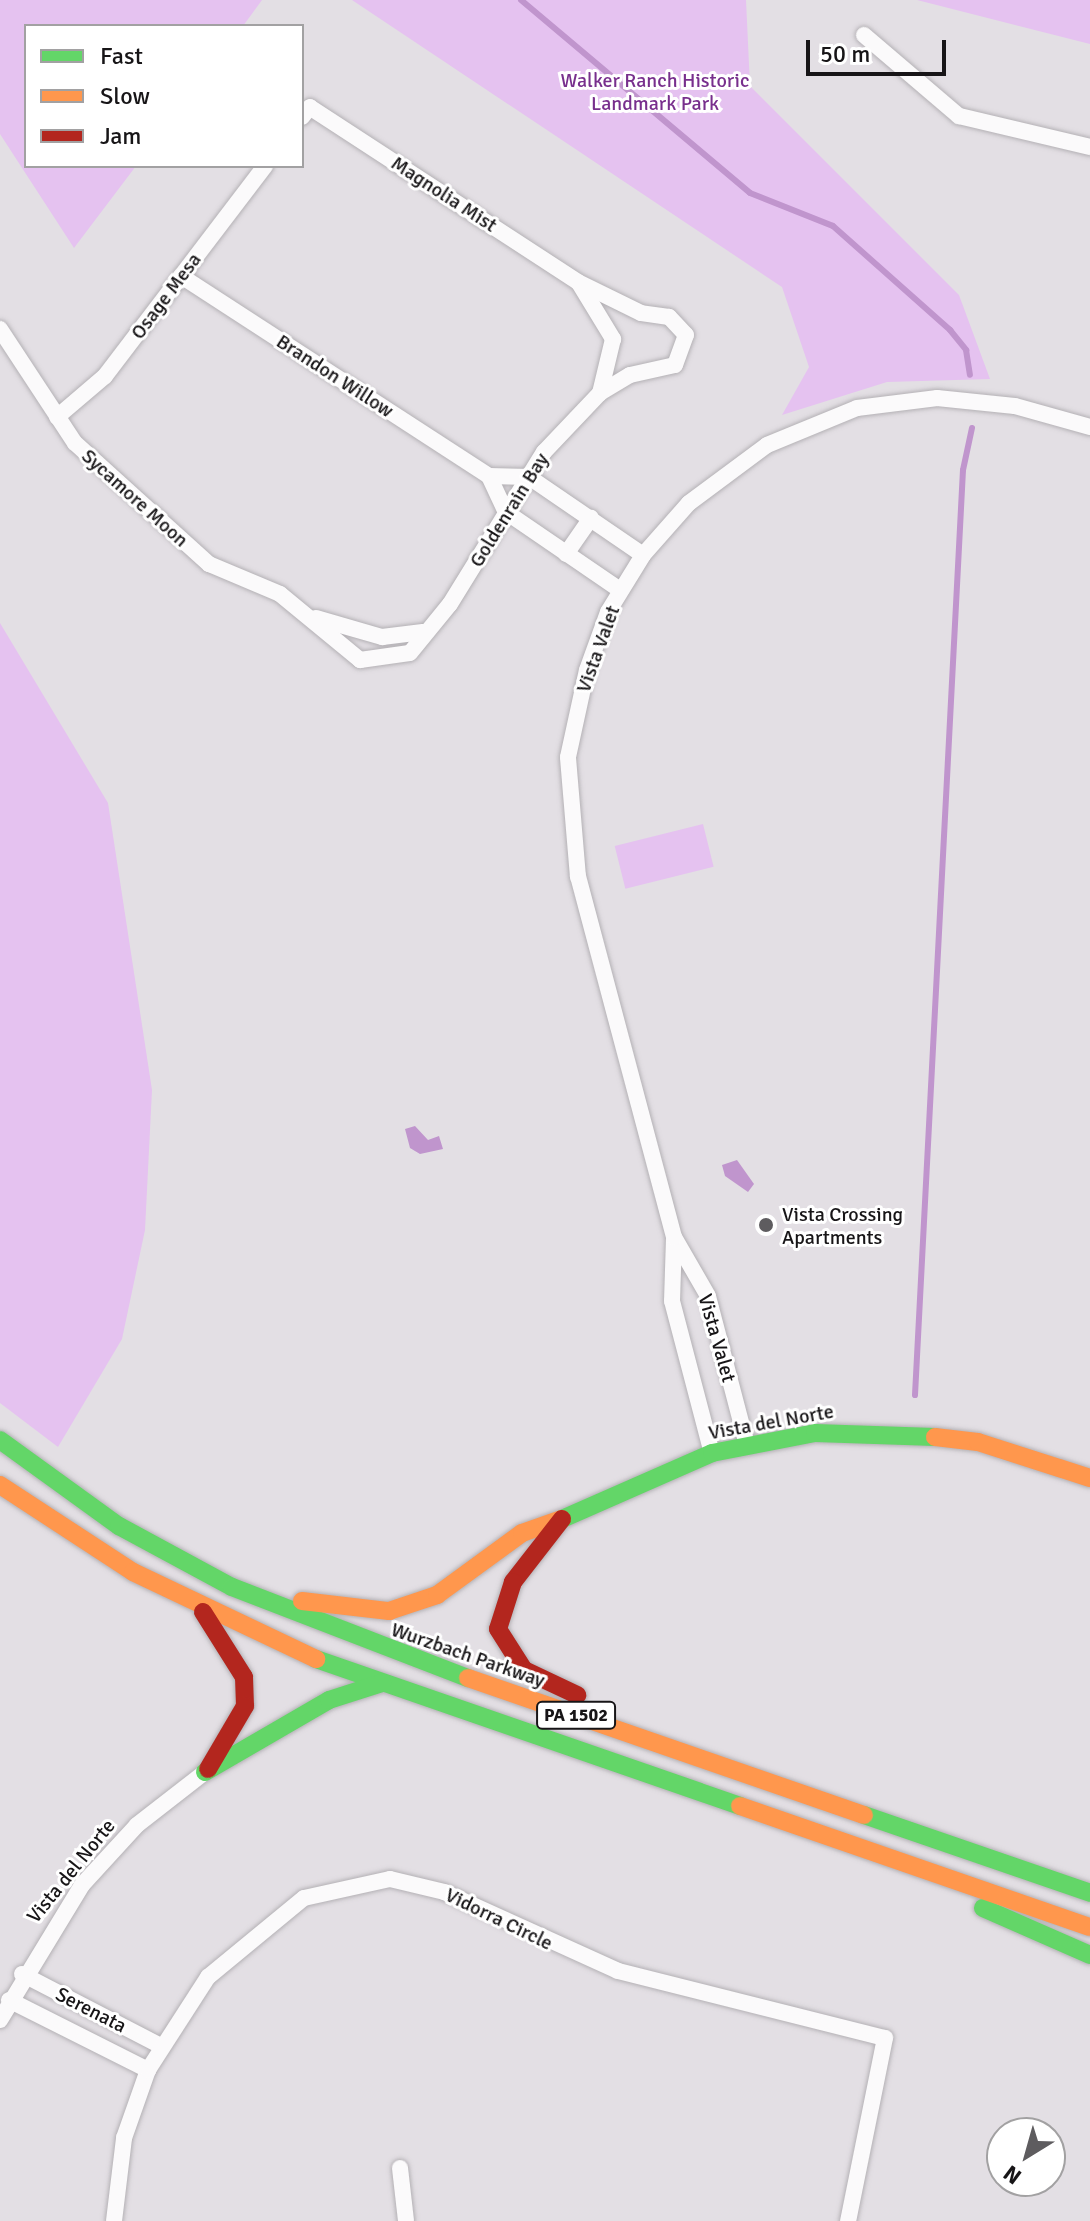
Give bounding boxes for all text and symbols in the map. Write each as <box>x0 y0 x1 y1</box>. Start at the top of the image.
legend <box>24 24 304 168</box>
scale bar <box>810 24 950 74</box>
text: 50 m <box>820 39 870 69</box>
text: Fast <box>100 41 143 71</box>
park label: Walker Ranch Historic Landmark Park <box>561 68 749 115</box>
text: Slow <box>100 81 150 111</box>
text: Jam <box>100 121 141 151</box>
street label: Magnolia Mist <box>387 151 501 237</box>
street label: Osage Mesa <box>126 248 206 344</box>
street label: Brandon Willow <box>272 329 398 423</box>
street label: Sycamore Moon <box>77 444 193 552</box>
street label: Goldenrain Bay <box>464 449 554 571</box>
street label: Vista Valet <box>571 602 625 696</box>
place label: Vista Crossing Apartments <box>782 1202 903 1249</box>
marker: Vista Crossing Apartments <box>757 1216 775 1234</box>
street label: Vista Valet <box>693 1291 741 1385</box>
street label: Vista del Norte <box>707 1399 835 1445</box>
street label: Wurzbach Parkway <box>388 1617 548 1693</box>
road number: PA 1502 <box>536 1701 616 1729</box>
street label: Vista del Norte <box>22 1814 120 1928</box>
street label: Vidorra Circle <box>441 1883 557 1955</box>
street label: Serenata <box>52 1982 130 2038</box>
north arrow <box>986 2117 1066 2197</box>
text: N <box>998 2160 1027 2190</box>

